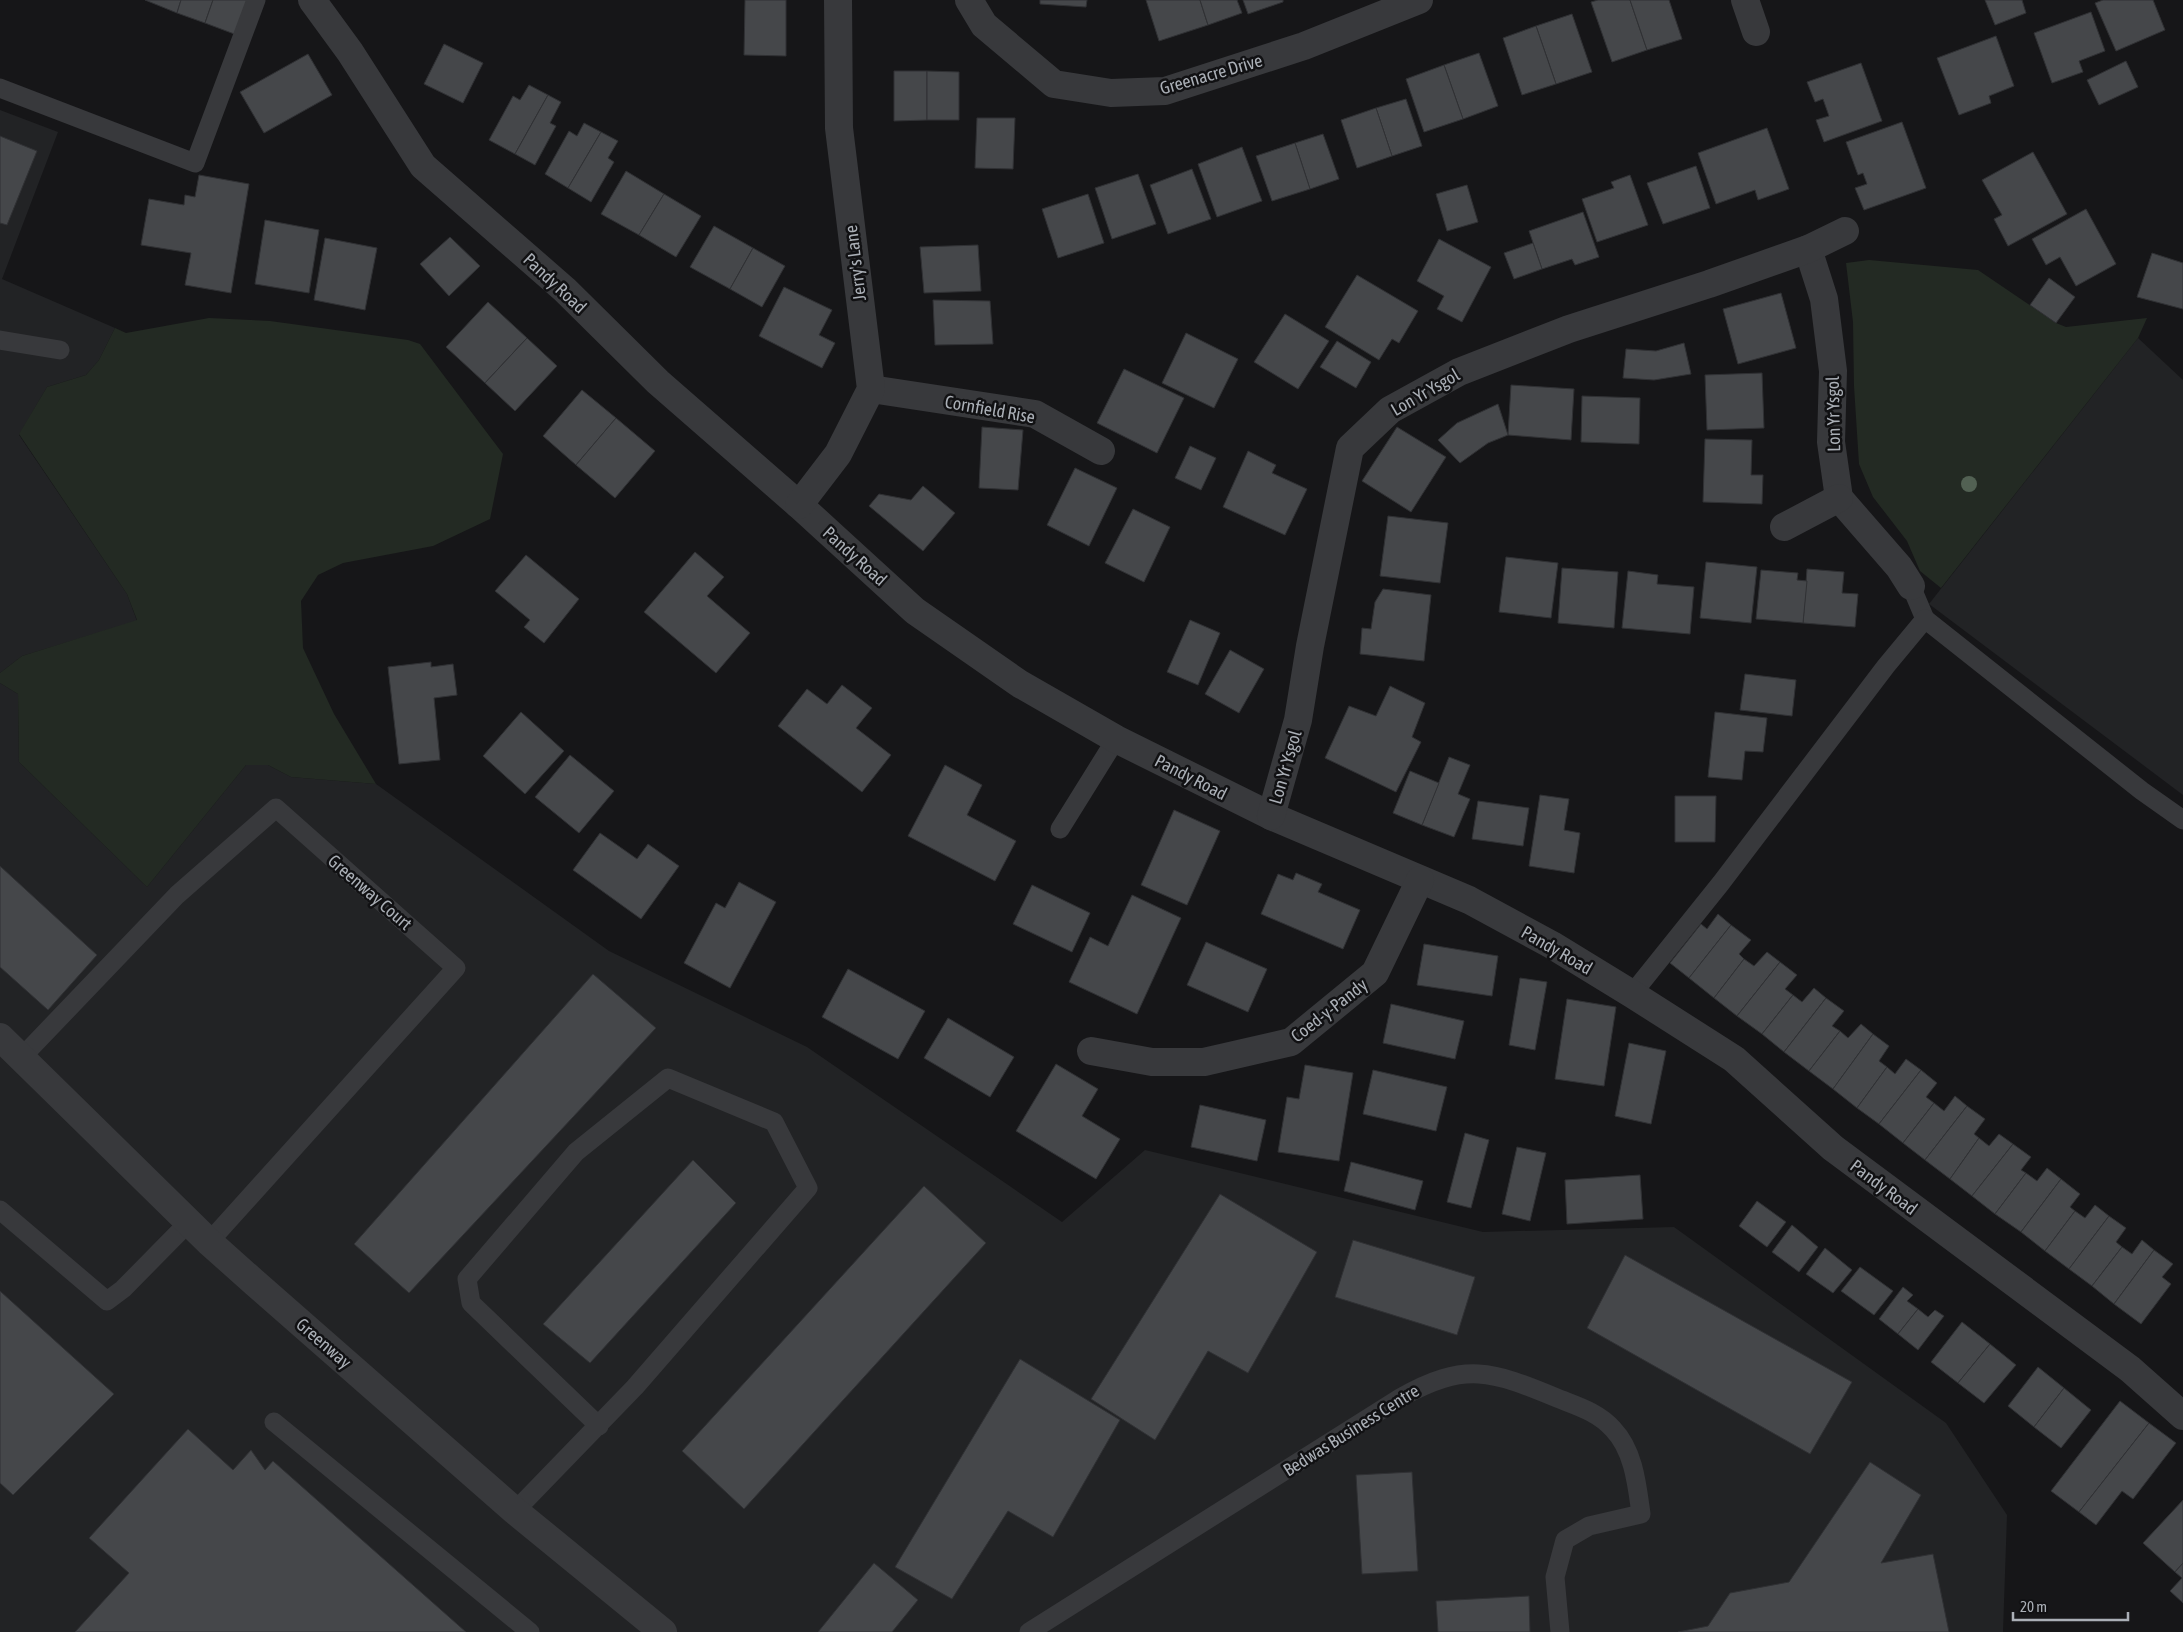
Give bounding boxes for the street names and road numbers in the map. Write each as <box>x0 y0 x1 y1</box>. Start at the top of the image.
street label: Greenacre Drive <box>1157 49 1265 99</box>
street label: Jerry's Lane <box>840 224 870 302</box>
street label: Pandy Road <box>519 249 591 317</box>
street label: Lon Yr Ysgol <box>1387 364 1463 420</box>
street label: Lon Yr Ysgol <box>1822 376 1844 452</box>
street label: Cornfield Rise <box>943 391 1037 427</box>
street label: Pandy Road <box>819 522 891 590</box>
street label: Lon Yr Ysgol <box>1264 727 1306 806</box>
street label: Pandy Road <box>1151 750 1231 804</box>
street label: Greenway Court <box>324 850 416 934</box>
street label: Pandy Road <box>1518 921 1596 979</box>
street label: Coed-y-Pandy <box>1287 974 1371 1046</box>
street label: Pandy Road <box>1846 1155 1922 1219</box>
street label: Greenway <box>292 1313 356 1373</box>
street label: Bedwas Business Centre <box>1279 1380 1423 1480</box>

